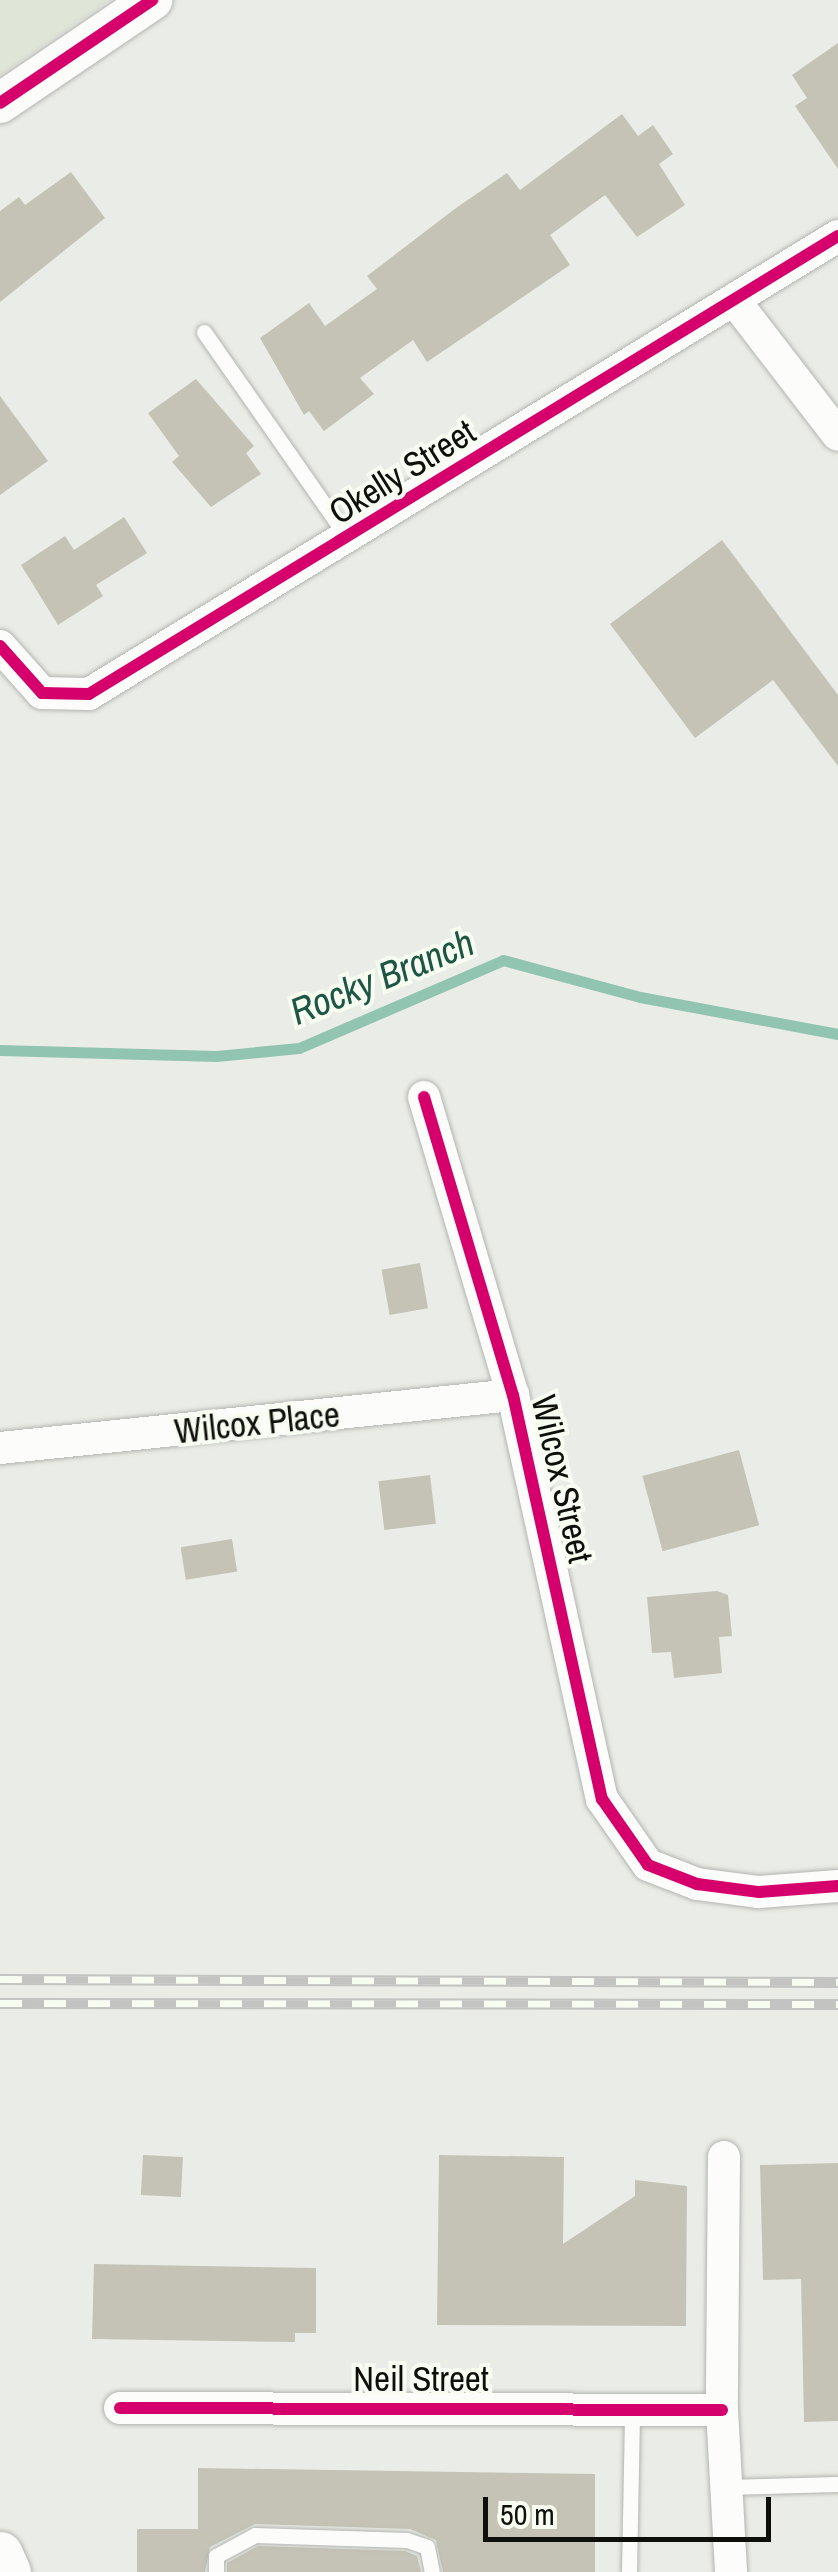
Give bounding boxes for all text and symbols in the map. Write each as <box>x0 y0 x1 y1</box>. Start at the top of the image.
street label: Okelly Street <box>321 411 483 533</box>
water label: Rocky Branch <box>284 920 480 1034</box>
street label: Wilcox Street <box>522 1391 602 1567</box>
street label: Wilcox Place <box>172 1393 342 1453</box>
street label: Neil Street <box>353 2358 489 2400</box>
scale bar <box>488 2477 776 2539</box>
text: 50 m <box>500 2494 555 2534</box>

